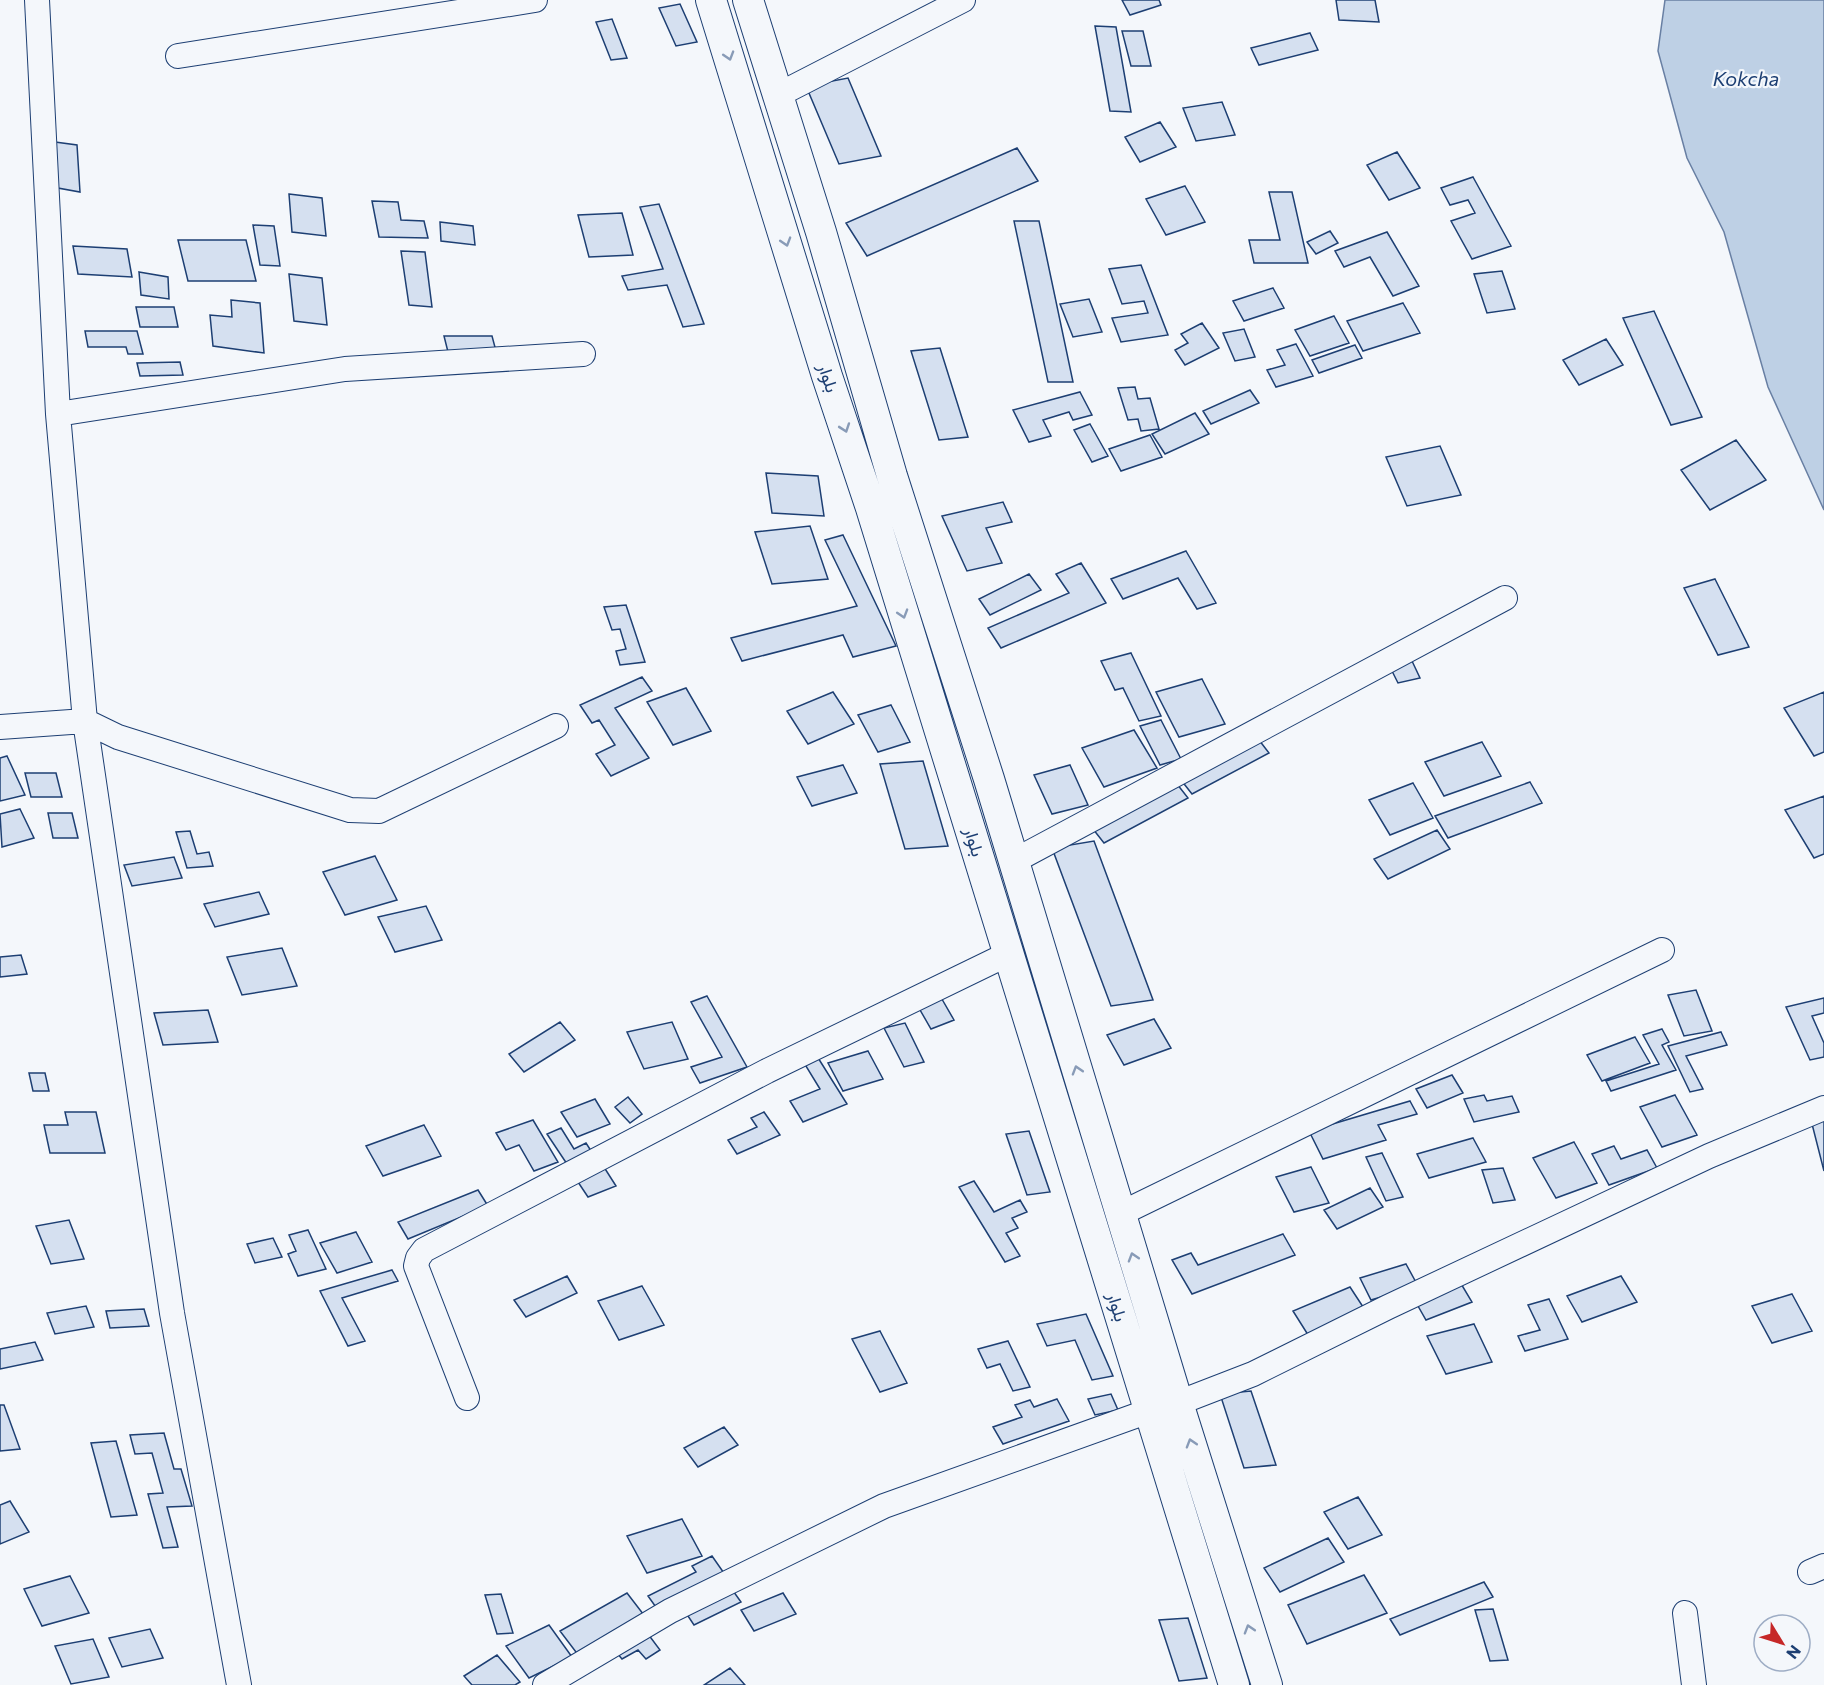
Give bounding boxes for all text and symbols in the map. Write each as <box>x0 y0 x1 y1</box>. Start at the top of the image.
one-way arrow <box>722 50 734 61</box>
water label: Kokcha <box>1713 66 1779 90</box>
one-way arrow <box>779 236 791 247</box>
street label: بلوار <box>813 359 844 395</box>
one-way arrow <box>837 422 850 433</box>
one-way arrow <box>896 608 909 619</box>
street label: بلوار <box>959 823 990 859</box>
one-way arrow <box>1072 1065 1084 1076</box>
one-way arrow <box>1128 1252 1140 1263</box>
street label: بلوار <box>1102 1288 1133 1324</box>
one-way arrow <box>1185 1438 1198 1449</box>
north arrow <box>1752 1613 1812 1673</box>
one-way arrow <box>1244 1624 1256 1635</box>
text: N <box>1783 1642 1805 1663</box>

